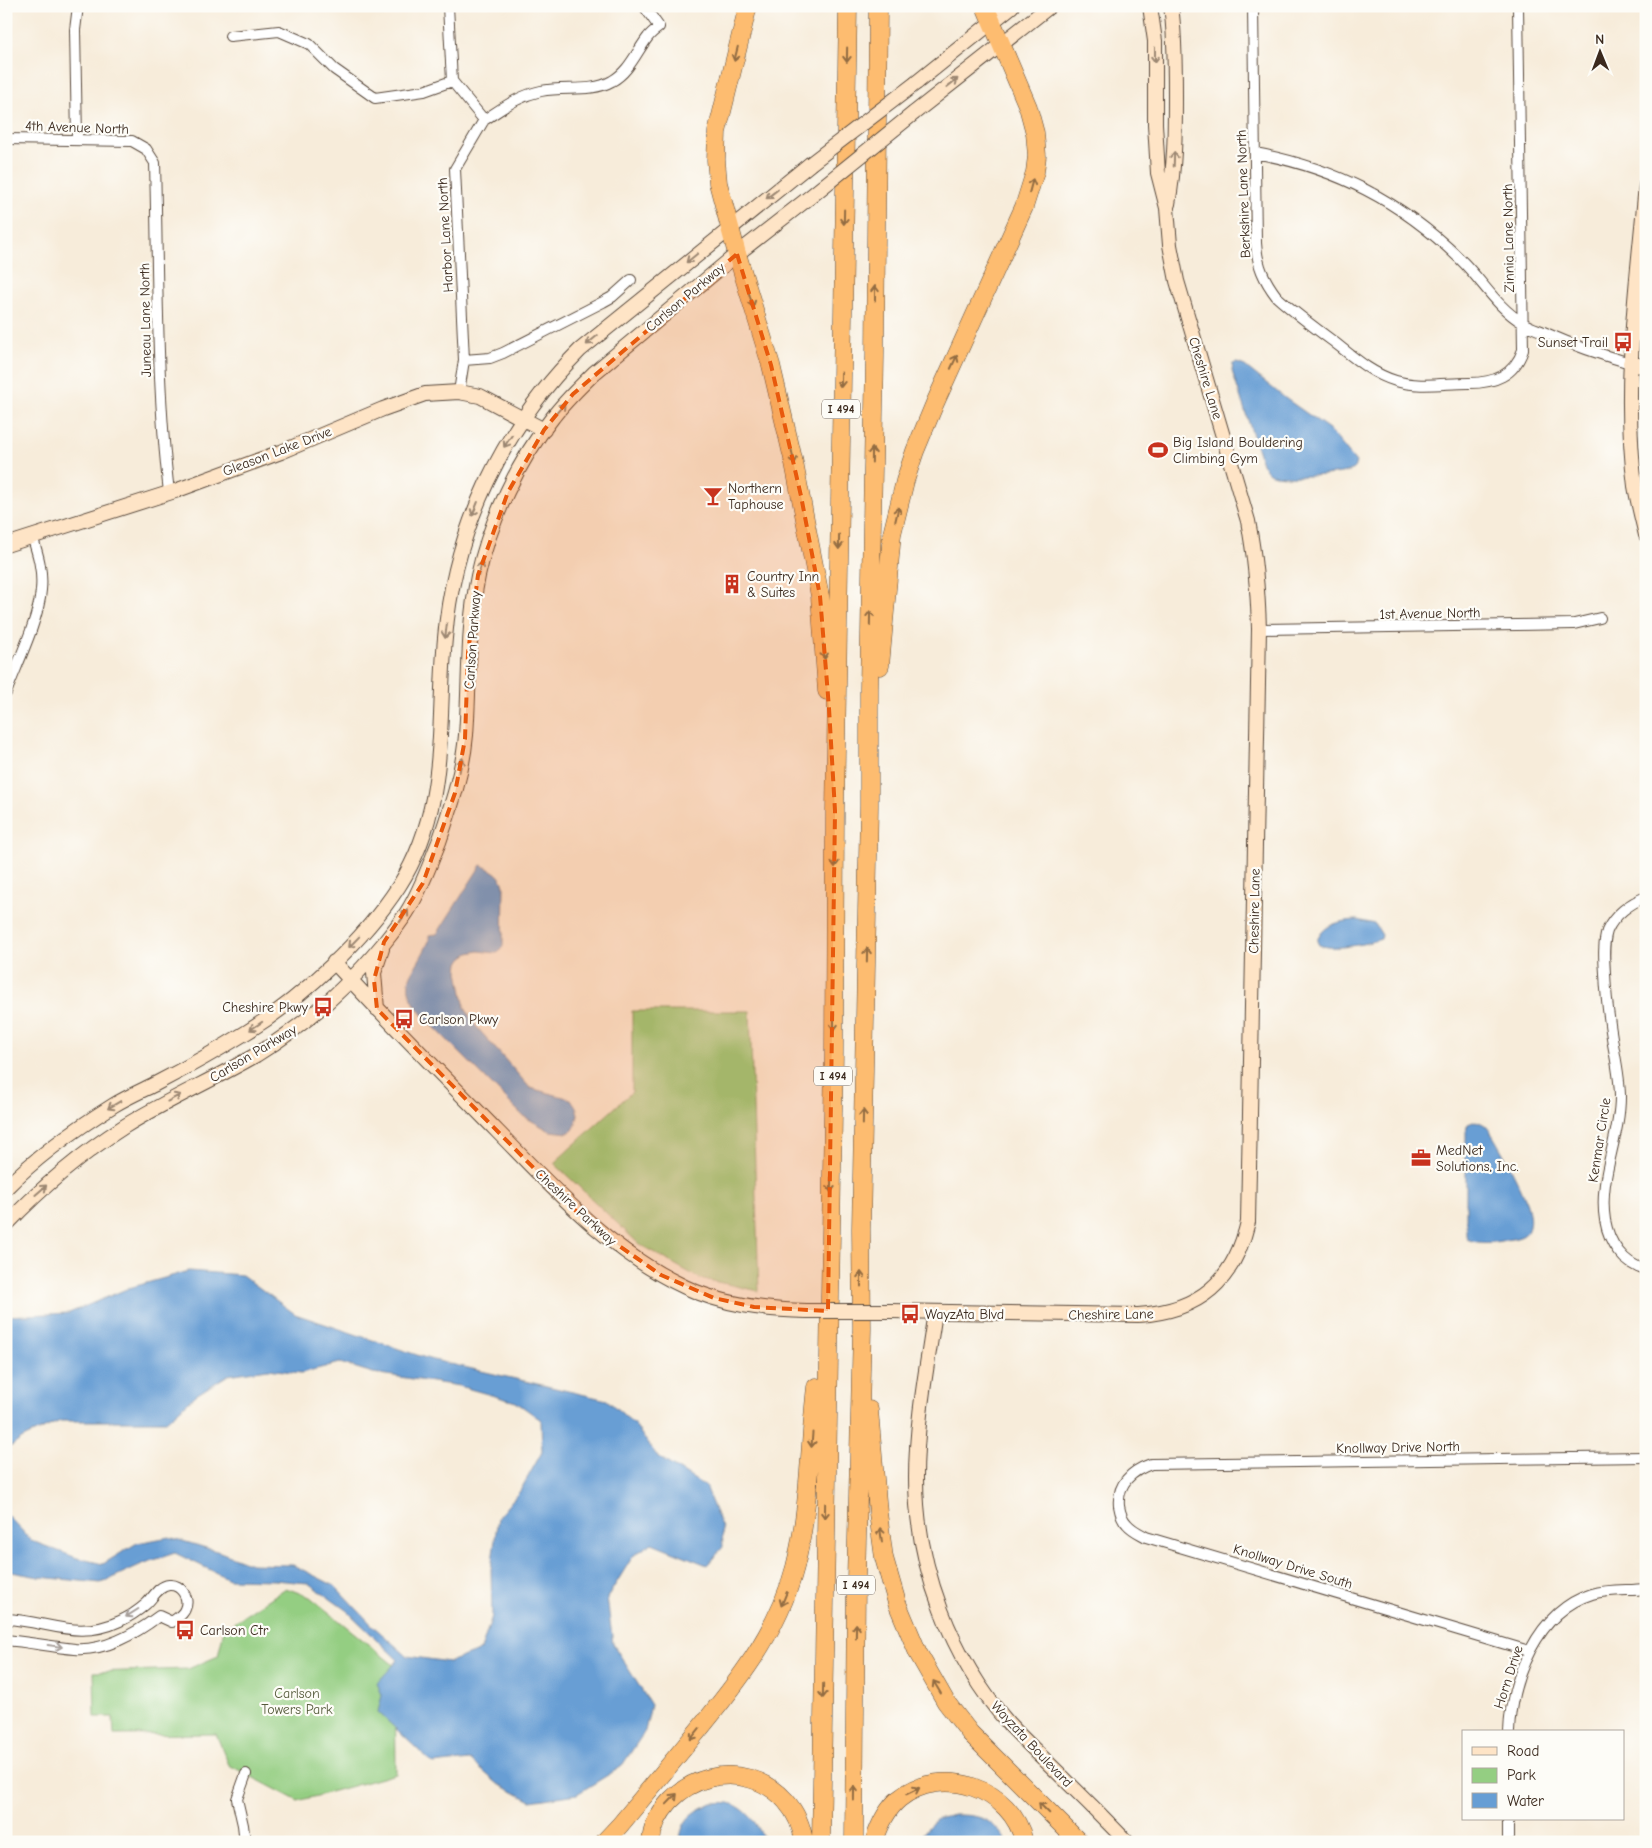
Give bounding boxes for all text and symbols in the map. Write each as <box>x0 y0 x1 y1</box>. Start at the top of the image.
north arrow <box>1574 28 1624 78</box>
text: N <box>1595 31 1604 48</box>
one-way arrow <box>731 45 740 61</box>
one-way arrow <box>842 46 852 63</box>
one-way arrow <box>1150 46 1160 62</box>
one-way arrow <box>945 77 958 88</box>
street label: 4th Avenue North <box>25 117 129 138</box>
street label: Berkshire Lane North <box>1233 129 1254 259</box>
one-way arrow <box>1170 152 1179 168</box>
street label: Harbor Lane North <box>434 177 457 293</box>
one-way arrow <box>1027 178 1037 194</box>
street label: Zinnia Lane North <box>1499 183 1518 293</box>
one-way arrow <box>765 189 779 199</box>
one-way arrow <box>839 209 848 225</box>
one-way arrow <box>686 253 699 264</box>
street label: Carlson Parkway <box>642 259 729 336</box>
street label: Juneau Lane North <box>136 263 155 377</box>
one-way arrow <box>870 285 880 301</box>
one-way arrow <box>747 292 757 308</box>
bus stop icon: Sunset Trail <box>1612 331 1634 353</box>
one-way arrow <box>586 334 599 345</box>
place label: Sunset Trail <box>1538 334 1608 351</box>
street label: Cheshire Lane <box>1185 335 1226 421</box>
one-way arrow <box>949 355 959 370</box>
one-way arrow <box>837 372 846 388</box>
road number: I 494 <box>822 399 860 418</box>
one-way arrow <box>554 403 565 416</box>
street label: Gleason Lake Drive <box>220 423 334 480</box>
one-way arrow <box>503 434 513 448</box>
place label: Big Island Bouldering Climbing Gym <box>1173 434 1303 467</box>
sports icon: Big Island Bouldering Climbing Gym <box>1147 439 1169 461</box>
one-way arrow <box>868 447 877 463</box>
one-way arrow <box>789 449 798 465</box>
place label: Northern Taphouse <box>728 480 784 513</box>
bar icon: Northern Taphouse <box>702 485 724 507</box>
one-way arrow <box>469 501 479 516</box>
one-way arrow <box>893 507 902 523</box>
one-way arrow <box>835 534 844 550</box>
one-way arrow <box>476 561 485 577</box>
place label: Country Inn & Suites <box>747 568 819 601</box>
building icon: Country Inn & Suites <box>721 573 743 595</box>
street label: Carlson Parkway <box>461 590 484 690</box>
street label: 1st Avenue North <box>1379 604 1481 623</box>
one-way arrow <box>865 610 875 626</box>
one-way arrow <box>440 623 450 639</box>
one-way arrow <box>819 644 829 660</box>
one-way arrow <box>457 757 466 773</box>
one-way arrow <box>830 852 840 868</box>
street label: Cheshire Lane <box>1245 868 1264 954</box>
one-way arrow <box>399 909 409 923</box>
one-way arrow <box>348 935 360 948</box>
one-way arrow <box>862 947 871 963</box>
bus stop icon: Cheshire Pkwy <box>312 996 334 1018</box>
place label: Cheshire Pkwy <box>222 999 309 1016</box>
bus stop icon: Carlson Pkwy <box>393 1008 415 1030</box>
place label: Carlson Pkwy <box>419 1011 499 1028</box>
one-way arrow <box>829 1014 839 1030</box>
street label: Carlson Parkway <box>207 1020 300 1086</box>
one-way arrow <box>249 1021 263 1031</box>
road number: I 494 <box>814 1066 852 1086</box>
one-way arrow <box>167 1093 181 1103</box>
street label: Kenmar Circle <box>1584 1097 1615 1184</box>
one-way arrow <box>108 1101 122 1111</box>
one-way arrow <box>858 1109 868 1126</box>
place label: MedNet Solutions, Inc. <box>1436 1142 1519 1175</box>
office icon: MedNet Solutions, Inc. <box>1410 1147 1432 1169</box>
street label: Cheshire Parkway <box>531 1165 620 1250</box>
one-way arrow <box>826 1176 836 1193</box>
one-way arrow <box>34 1185 47 1196</box>
one-way arrow <box>856 1272 866 1288</box>
bus stop icon: WayzAta Blvd <box>899 1303 921 1325</box>
street label: Cheshire Lane <box>1068 1305 1154 1324</box>
place label: WayzAta Blvd <box>925 1306 1004 1323</box>
one-way arrow <box>808 1432 817 1448</box>
street label: Knollway Drive North <box>1336 1438 1460 1457</box>
one-way arrow <box>821 1503 830 1519</box>
one-way arrow <box>876 1528 886 1544</box>
street label: Knollway Drive South <box>1231 1540 1355 1593</box>
road number: I 494 <box>837 1576 875 1594</box>
one-way arrow <box>779 1591 789 1606</box>
one-way arrow <box>126 1609 140 1619</box>
bus stop icon: Carlson Ctr <box>174 1619 196 1641</box>
place label: Carlson Ctr <box>200 1622 269 1639</box>
one-way arrow <box>851 1623 861 1639</box>
one-way arrow <box>46 1641 62 1651</box>
street label: Horn Drive <box>1490 1643 1527 1711</box>
one-way arrow <box>931 1680 941 1694</box>
one-way arrow <box>818 1683 828 1699</box>
park label: Carlson Towers Park <box>261 1685 333 1718</box>
street label: Wayzata Boulevard <box>987 1698 1076 1791</box>
one-way arrow <box>690 1728 701 1741</box>
legend <box>1462 1730 1624 1820</box>
text: Road <box>1507 1742 1539 1760</box>
text: Park <box>1507 1766 1536 1784</box>
one-way arrow <box>850 1785 859 1801</box>
one-way arrow <box>905 1786 920 1795</box>
text: Water <box>1507 1792 1544 1810</box>
one-way arrow <box>666 1794 678 1806</box>
one-way arrow <box>1039 1802 1051 1814</box>

